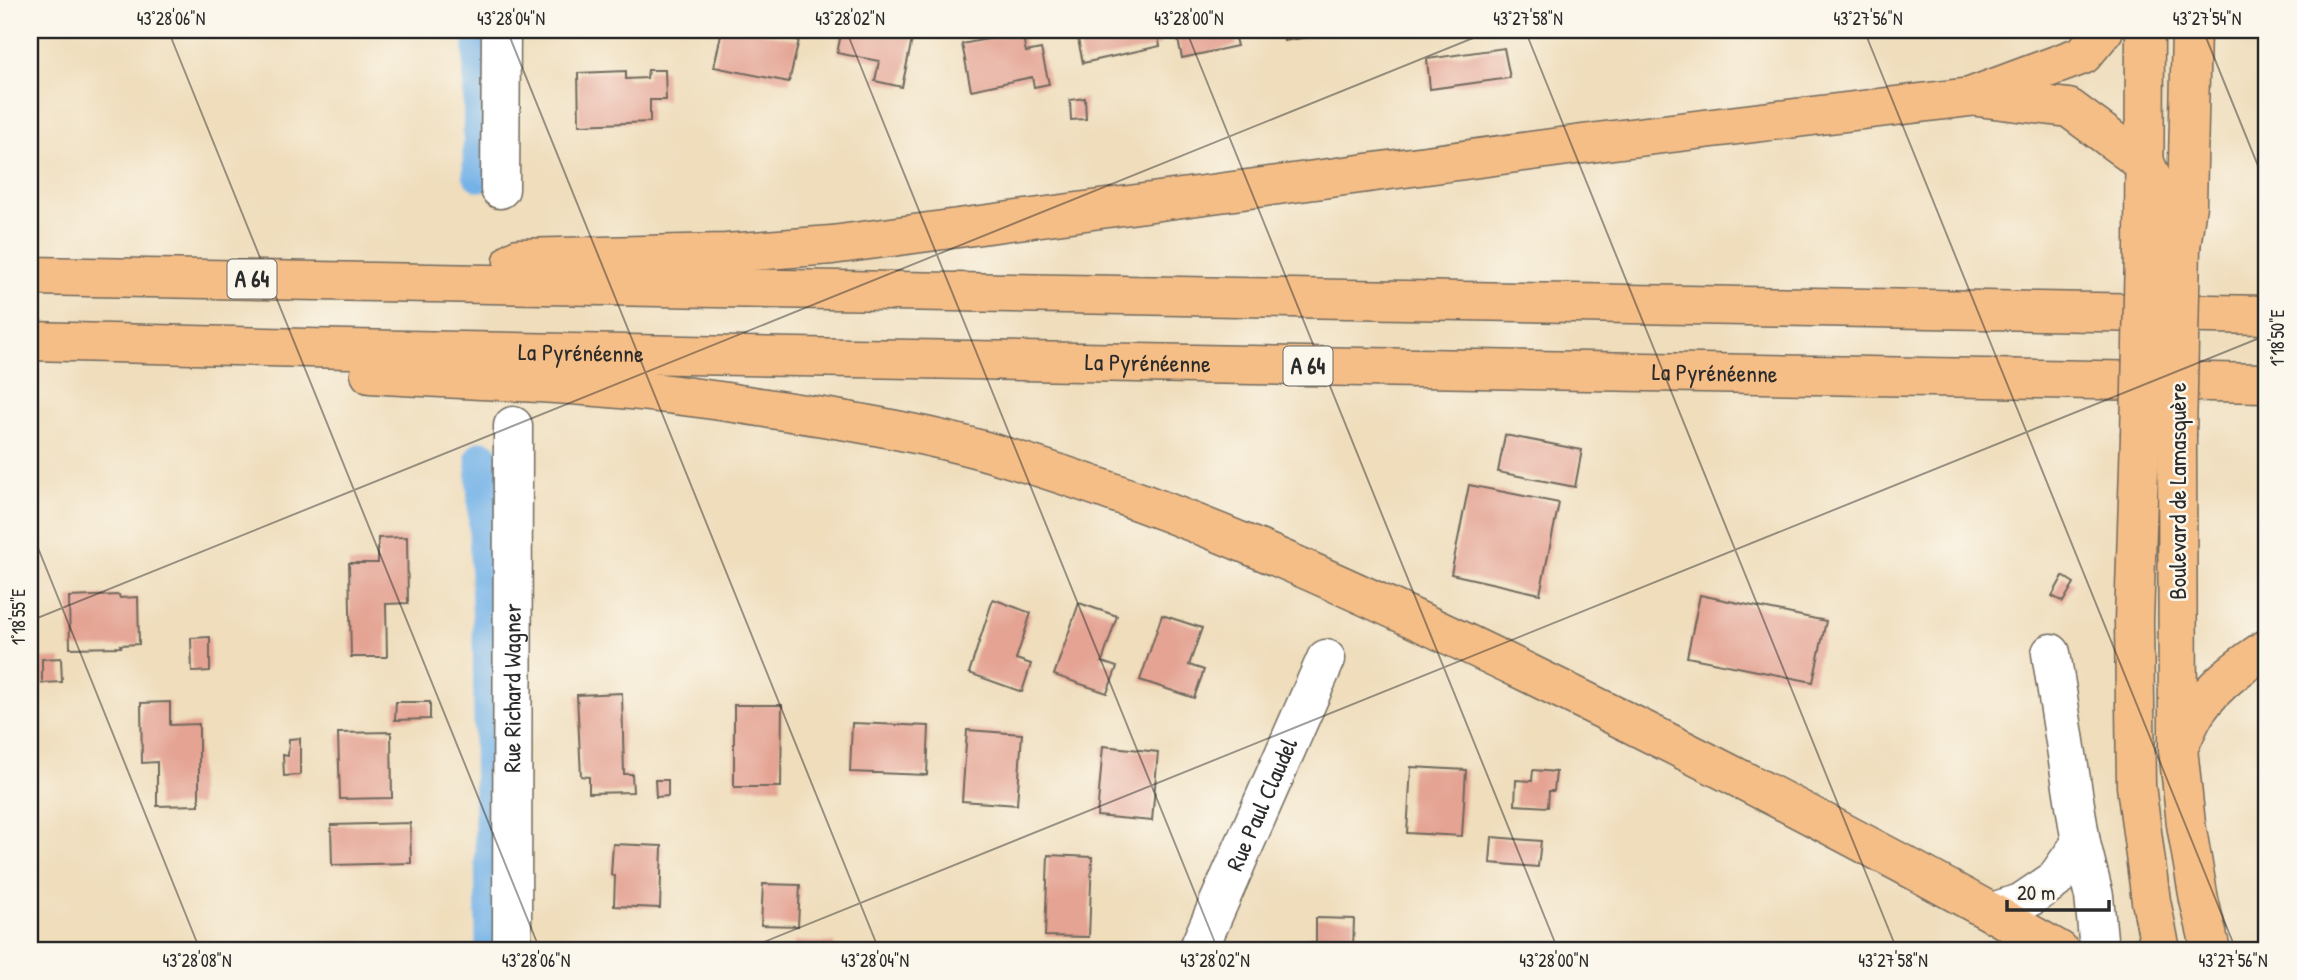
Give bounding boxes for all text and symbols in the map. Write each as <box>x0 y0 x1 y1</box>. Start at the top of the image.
text: 43°28'06"N <box>137 6 205 31</box>
text: 43°28'04"N <box>477 6 545 31</box>
text: 43°28'02"N <box>815 6 885 31</box>
text: 43°28'00"N <box>1154 6 1224 31</box>
text: 43°27'58"N <box>1493 6 1563 31</box>
text: 43°27'56"N <box>1833 6 1903 31</box>
text: 43°27'54"N <box>2173 6 2241 31</box>
road number: A 64 <box>228 260 276 298</box>
text: 1°18'50"E <box>2265 309 2290 367</box>
street label: La Pyrénéenne <box>518 335 644 369</box>
street label: La Pyrénéenne <box>1085 345 1211 379</box>
road number: A 64 <box>1284 346 1332 386</box>
street label: La Pyrénéenne <box>1652 355 1778 389</box>
street label: Boulevard de Lamasquère <box>2161 382 2193 600</box>
text: 1°18'55"E <box>6 589 31 645</box>
street label: Rue Richard Wagner <box>495 603 528 773</box>
street label: Rue Paul Claudel <box>1218 732 1305 875</box>
scale bar <box>2007 868 2108 912</box>
text: 20 m <box>2017 878 2055 907</box>
text: 43°28'08"N <box>162 948 232 973</box>
text: 43°28'06"N <box>502 948 570 973</box>
text: 43°28'04"N <box>841 948 909 973</box>
text: 43°28'02"N <box>1180 948 1250 973</box>
text: 43°28'00"N <box>1519 948 1589 973</box>
text: 43°27'58"N <box>1858 948 1928 973</box>
text: 43°27'56"N <box>2198 948 2268 973</box>

